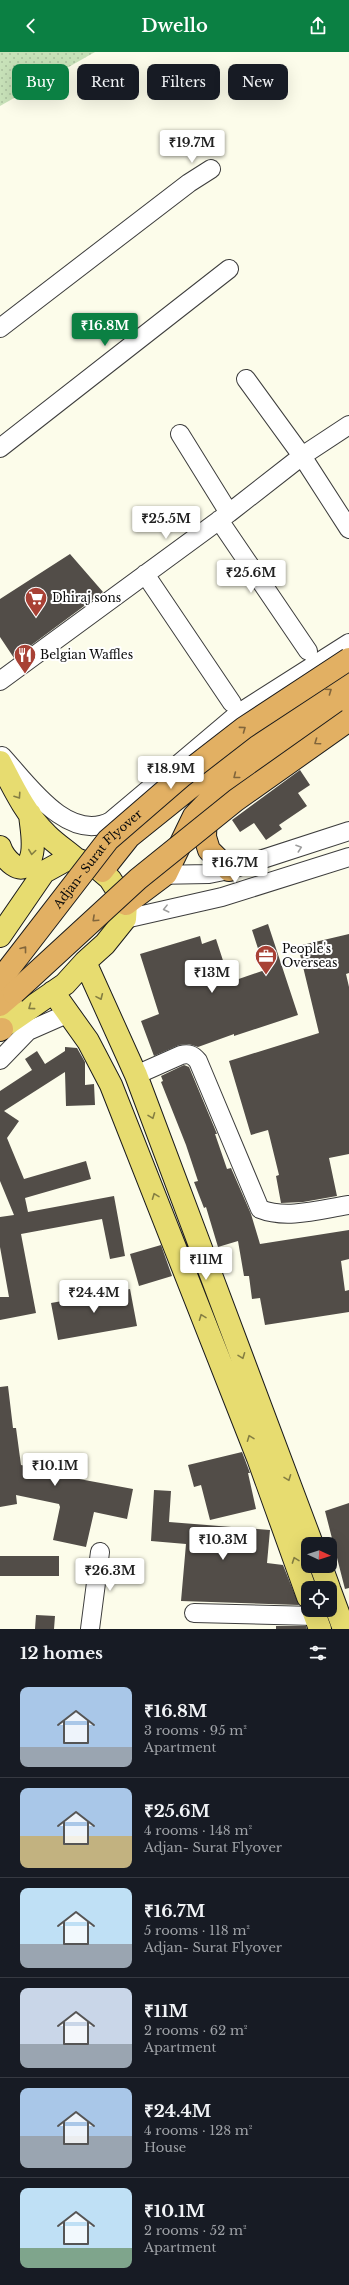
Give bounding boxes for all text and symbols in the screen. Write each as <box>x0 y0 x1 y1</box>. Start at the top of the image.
icon: back <box>20 15 42 37</box>
text: Dwello <box>141 15 208 37</box>
icon: share <box>307 15 329 37</box>
chip: Buy <box>12 64 69 100</box>
chip: Rent <box>77 64 139 100</box>
chip: Filters <box>147 64 220 100</box>
chip: New <box>228 64 288 100</box>
pin: ₹19.7M <box>159 130 225 164</box>
text: ₹19.7M <box>169 134 215 151</box>
pin: ₹16.8M <box>72 313 138 347</box>
text: ₹16.8M <box>81 317 129 334</box>
pin: ₹25.5M <box>133 506 199 540</box>
text: ₹25.5M <box>141 510 191 527</box>
pin: ₹25.6M <box>218 560 284 594</box>
text: ₹25.6M <box>226 564 276 581</box>
supermarket icon: Dhiraj sons <box>23 585 49 618</box>
place label: Dhiraj sons <box>52 590 121 605</box>
restaurant icon: Belgian Waffles <box>12 642 38 675</box>
place label: Belgian Waffles <box>40 647 133 662</box>
one-way arrow <box>324 689 331 696</box>
one-way arrow <box>239 726 246 734</box>
one-way arrow <box>314 737 321 745</box>
pin: ₹18.9M <box>138 756 204 790</box>
text: ₹18.9M <box>147 760 195 777</box>
one-way arrow <box>234 771 241 778</box>
one-way arrow <box>13 792 21 799</box>
street label: Adjan- Surat Flyover <box>49 806 145 912</box>
one-way arrow <box>296 844 303 853</box>
one-way arrow <box>27 849 36 856</box>
pin: ₹16.7M <box>202 850 268 884</box>
text: ₹16.7M <box>212 854 258 871</box>
one-way arrow <box>162 904 169 912</box>
one-way arrow <box>92 914 100 921</box>
place label: People's Overseas <box>282 941 337 970</box>
office icon: People's Overseas <box>253 943 279 976</box>
one-way arrow <box>19 946 26 953</box>
pin: ₹13M <box>188 960 236 994</box>
text: ₹13M <box>194 964 230 981</box>
one-way arrow <box>95 993 103 1001</box>
one-way arrow <box>29 1002 36 1009</box>
one-way arrow <box>148 1113 156 1120</box>
one-way arrow <box>151 1193 159 1200</box>
pin: ₹11M <box>182 1247 230 1281</box>
text: ₹11M <box>189 1251 223 1268</box>
pin: ₹24.4M <box>61 1280 127 1314</box>
text: ₹24.4M <box>68 1284 120 1301</box>
one-way arrow <box>199 1314 207 1321</box>
one-way arrow <box>237 1353 246 1360</box>
one-way arrow <box>246 1435 254 1442</box>
pin: ₹10.1M <box>22 1453 88 1487</box>
text: ₹10.1M <box>32 1457 78 1474</box>
one-way arrow <box>283 1474 291 1481</box>
pin: ₹10.3M <box>190 1527 256 1561</box>
text: ₹10.3M <box>198 1531 248 1548</box>
north arrow <box>301 1537 337 1573</box>
map controls <box>301 1537 337 1617</box>
one-way arrow <box>291 1557 299 1564</box>
pin: ₹26.3M <box>77 1558 143 1592</box>
text: ₹26.3M <box>84 1562 136 1579</box>
button: locate <box>301 1581 337 1617</box>
icon: filters <box>307 1642 329 1664</box>
text: 12 homes <box>20 1643 103 1664</box>
text: ₹16.8M <box>144 1701 207 1722</box>
icon: home <box>52 1703 100 1751</box>
text: 3 rooms · 95 m² <box>144 1722 247 1739</box>
text: Apartment <box>144 1739 216 1756</box>
text: ₹25.6M <box>144 1801 210 1822</box>
icon: home <box>52 1804 100 1852</box>
text: 4 rooms · 148 m² <box>144 1822 252 1839</box>
text: Adjan- Surat Flyover <box>144 1839 282 1856</box>
text: ₹16.7M <box>144 1901 205 1922</box>
icon: home <box>52 1904 100 1952</box>
text: 5 rooms · 118 m² <box>144 1922 250 1939</box>
text: Adjan- Surat Flyover <box>144 1939 282 1956</box>
text: ₹11M <box>144 2001 188 2022</box>
icon: home <box>52 2004 100 2052</box>
text: 2 rooms · 62 m² <box>144 2022 248 2039</box>
text: Apartment <box>144 2039 216 2056</box>
text: ₹24.4M <box>144 2101 211 2122</box>
icon: home <box>52 2104 100 2152</box>
text: 4 rooms · 128 m² <box>144 2122 253 2139</box>
text: House <box>144 2139 186 2156</box>
text: ₹10.1M <box>144 2201 205 2222</box>
icon: home <box>52 2204 100 2252</box>
text: 2 rooms · 52 m² <box>144 2222 247 2239</box>
text: Apartment <box>144 2239 216 2256</box>

